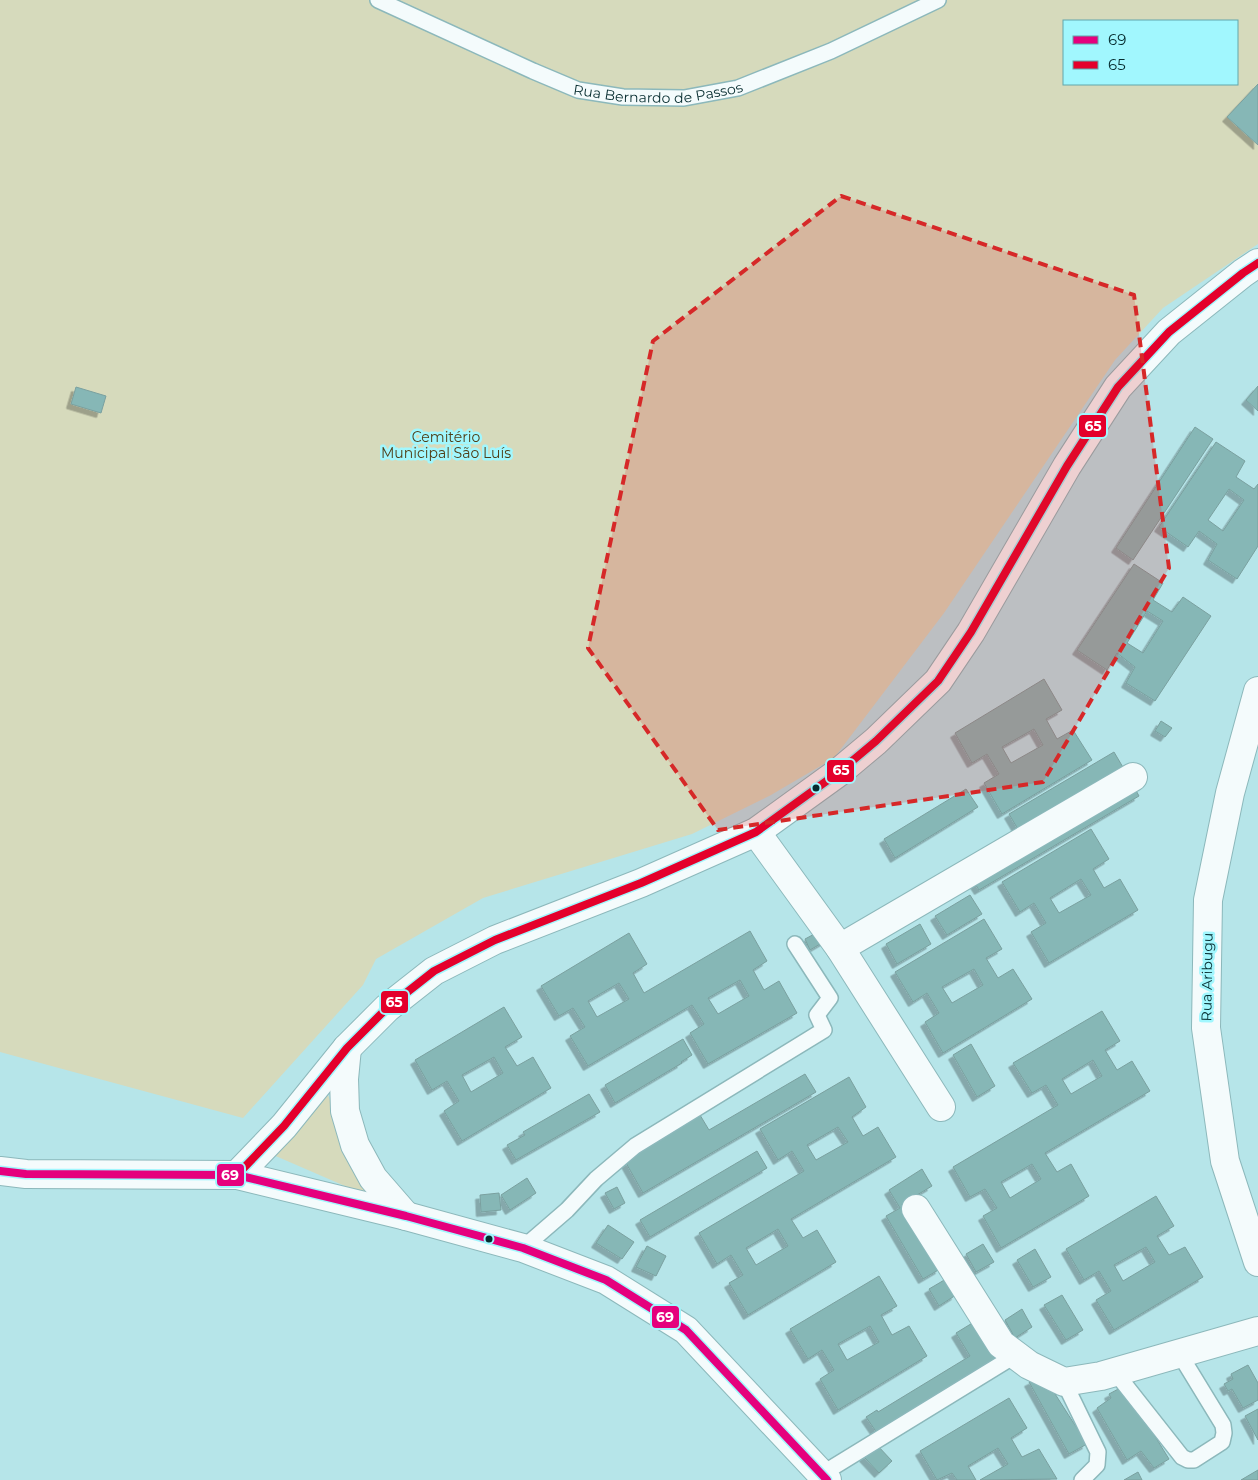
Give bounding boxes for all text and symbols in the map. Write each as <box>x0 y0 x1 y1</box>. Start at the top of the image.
legend <box>1063 20 1238 85</box>
text: 69 <box>1108 30 1126 49</box>
text: 65 <box>1108 55 1126 74</box>
street label: Rua Bernardo de Passos <box>572 78 745 107</box>
line badge: 65 <box>1078 414 1107 438</box>
text: 65 <box>1084 417 1102 435</box>
park label: Cemitério Municipal São Luís <box>381 428 511 462</box>
line badge: 65 <box>826 759 855 783</box>
text: 65 <box>832 761 850 779</box>
unlabelled marker <box>811 783 821 793</box>
street label: Rua Aribugu <box>1197 933 1217 1021</box>
line badge: 65 <box>380 990 409 1014</box>
text: 65 <box>385 993 403 1011</box>
line badge: 69 <box>216 1163 245 1187</box>
text: 69 <box>221 1166 239 1184</box>
unlabelled marker <box>484 1234 494 1244</box>
line badge: 69 <box>651 1305 680 1329</box>
text: 69 <box>656 1308 674 1326</box>

